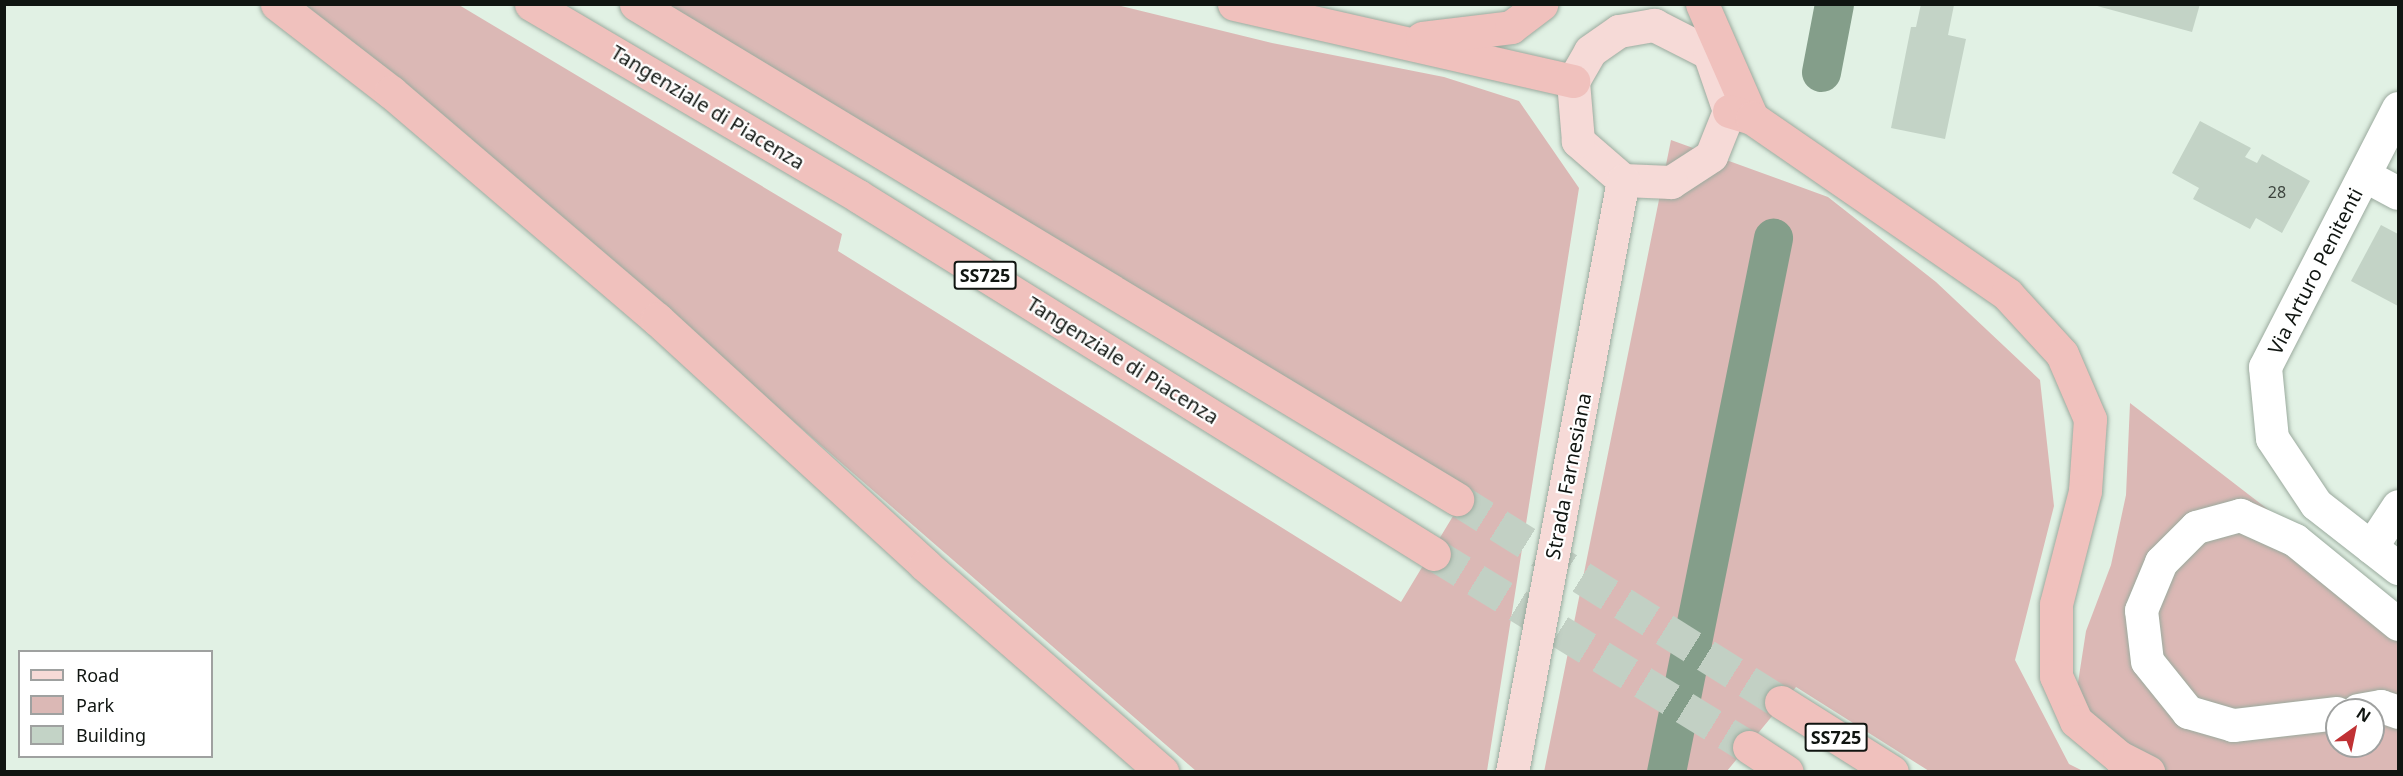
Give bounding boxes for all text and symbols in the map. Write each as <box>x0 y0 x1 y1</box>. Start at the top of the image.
street label: Tangenziale di Piacenza <box>607 40 809 174</box>
house number: 28 <box>2268 182 2286 202</box>
street label: Via Arturo Penitenti <box>2263 184 2367 358</box>
road number: SS725 <box>954 260 1016 290</box>
street label: Tangenziale di Piacenza <box>1023 291 1223 429</box>
street label: Strada Farnesiana <box>1540 391 1596 561</box>
legend <box>18 650 213 758</box>
text: Road <box>76 663 119 687</box>
text: Park <box>76 693 114 717</box>
north arrow <box>2325 698 2385 758</box>
text: N <box>2352 702 2375 727</box>
road number: SS725 <box>1804 722 1868 752</box>
text: Building <box>76 723 146 747</box>

